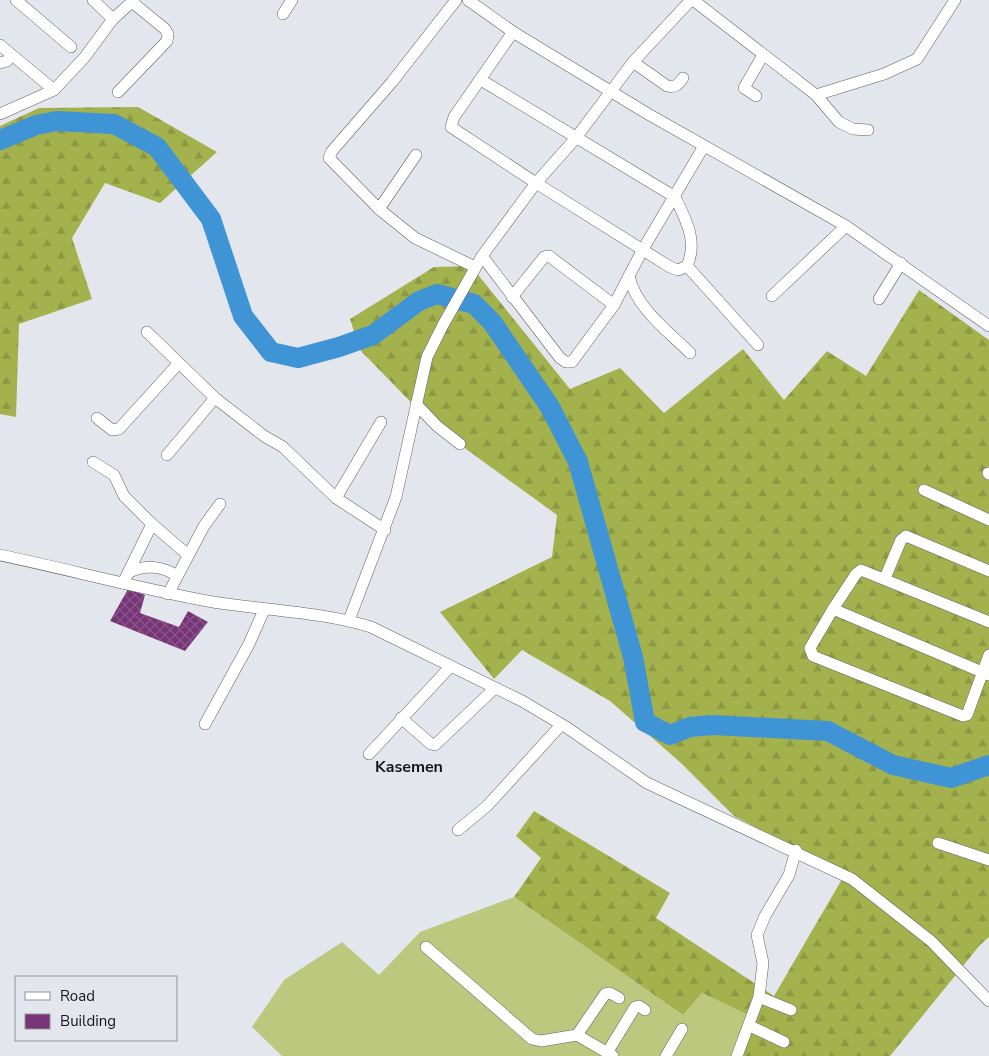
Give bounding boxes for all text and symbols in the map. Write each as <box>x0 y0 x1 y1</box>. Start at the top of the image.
district label: Kasemen <box>375 756 443 778</box>
legend <box>15 976 178 1041</box>
text: Road <box>60 986 95 1006</box>
text: Building <box>60 1011 116 1031</box>

